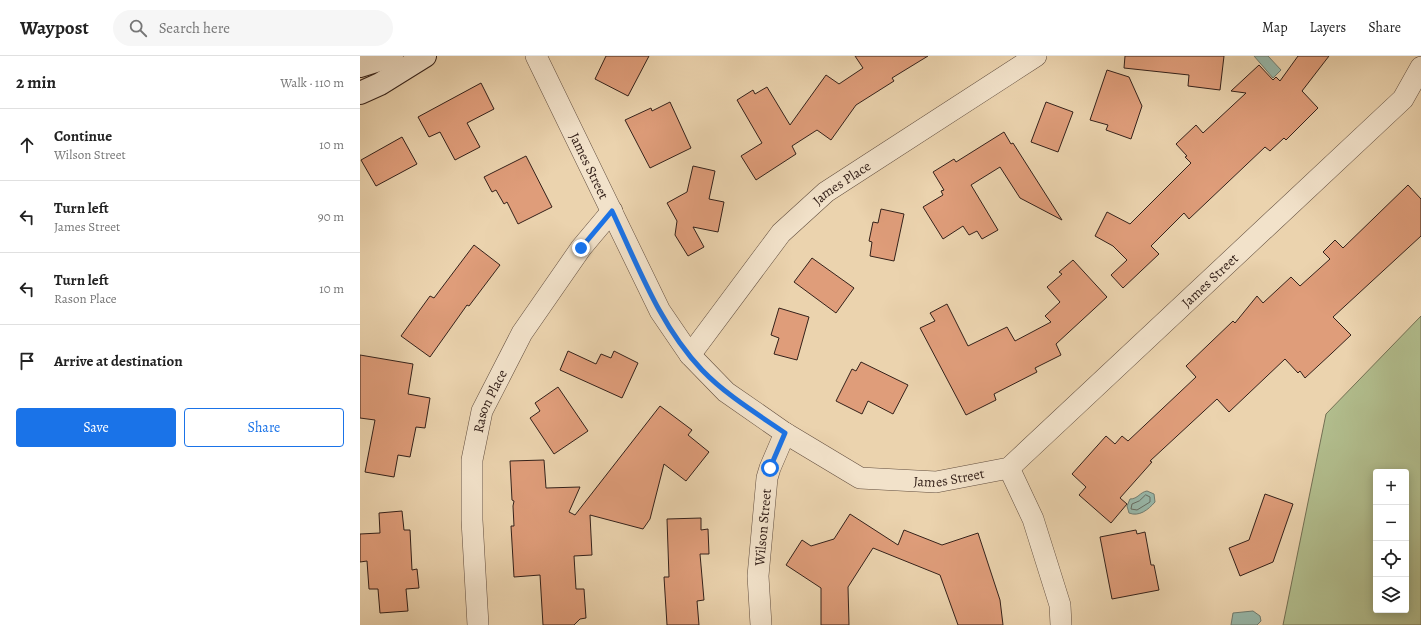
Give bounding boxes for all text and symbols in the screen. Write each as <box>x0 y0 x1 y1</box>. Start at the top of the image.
search box <box>113 10 393 46</box>
text: Waypost <box>20 15 89 41</box>
icon: search <box>127 17 149 39</box>
text: Search here <box>159 18 230 38</box>
text: Map <box>1262 18 1288 37</box>
text: Layers <box>1310 18 1346 37</box>
text: Share <box>1368 18 1401 37</box>
text: 2 min <box>16 71 56 94</box>
text: Walk · 110 m <box>280 74 344 91</box>
text: Continue <box>54 126 112 146</box>
street label: James Street <box>565 129 614 202</box>
icon: ahead <box>16 134 38 156</box>
text: 10 m <box>319 136 344 153</box>
text: Wilson Street <box>54 146 126 163</box>
street label: James Place <box>808 156 874 209</box>
text: Turn left <box>54 198 109 218</box>
icon: left <box>16 206 38 228</box>
text: 90 m <box>318 208 344 225</box>
text: James Street <box>54 218 120 235</box>
route end <box>572 239 590 257</box>
street label: James Street <box>1177 248 1242 312</box>
text: Turn left <box>54 270 109 290</box>
icon: left <box>16 278 38 300</box>
text: 10 m <box>319 280 344 297</box>
text: Rason Place <box>54 290 117 307</box>
icon: arrive <box>16 350 38 372</box>
text: Arrive at destination <box>54 351 183 371</box>
street label: Rason Place <box>468 366 511 434</box>
button: Save <box>16 408 176 447</box>
button: Share <box>184 408 344 447</box>
route start <box>761 459 779 477</box>
street label: James Street <box>913 463 986 491</box>
map controls <box>1373 469 1409 613</box>
button: + <box>1373 469 1409 505</box>
street label: Wilson Street <box>749 487 776 568</box>
button: − <box>1373 505 1409 541</box>
button: locate <box>1373 541 1409 577</box>
button: layers <box>1373 577 1409 613</box>

